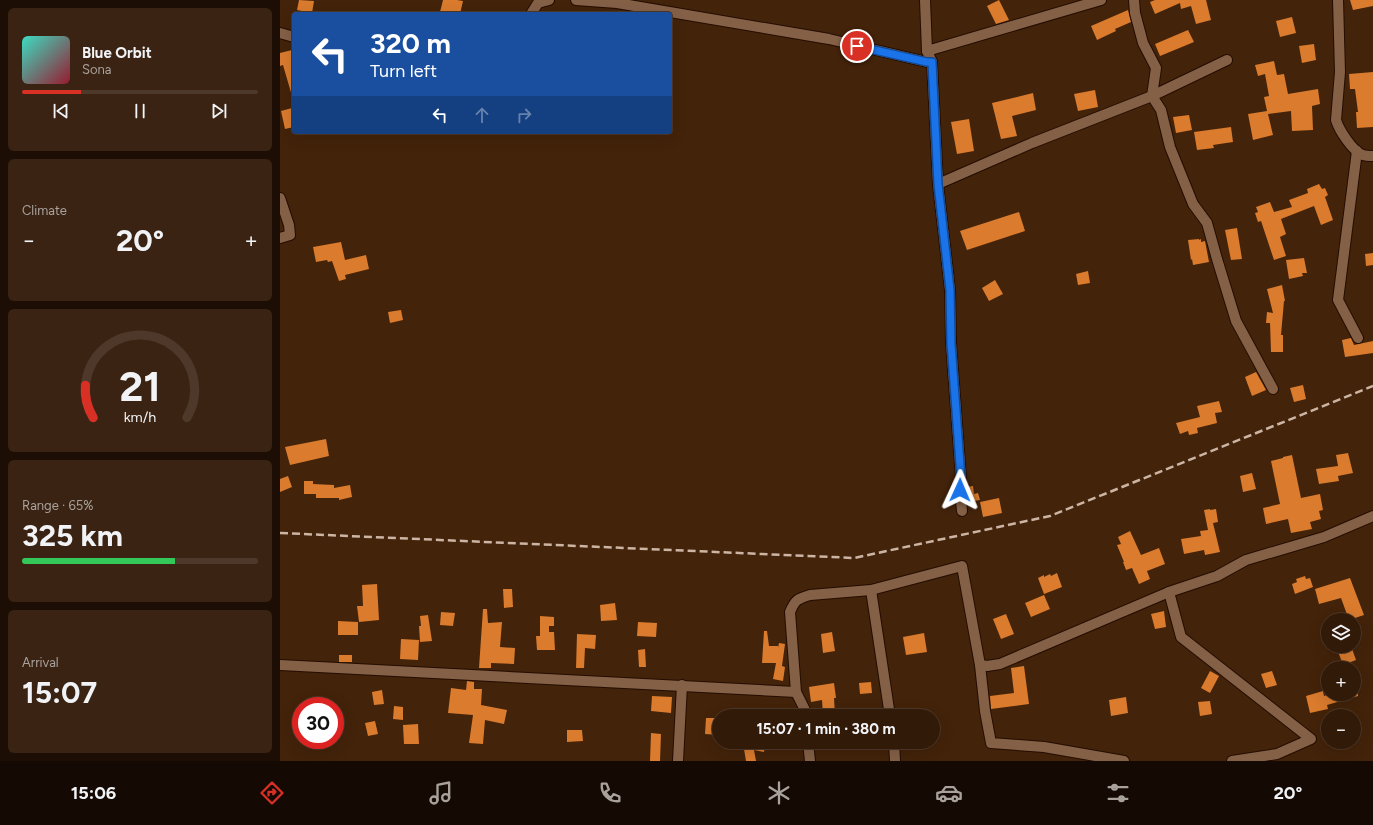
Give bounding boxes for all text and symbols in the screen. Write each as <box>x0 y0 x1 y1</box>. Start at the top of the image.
text: 320 m <box>370 26 451 60</box>
icon: left <box>304 28 356 80</box>
pin <box>840 29 874 63</box>
icon: arrive <box>846 35 868 57</box>
text: Blue Orbit <box>82 44 152 62</box>
text: Turn left <box>370 60 437 82</box>
text: Sona <box>82 62 111 77</box>
icon: previous <box>50 100 72 122</box>
icon: pause <box>129 100 151 122</box>
icon: next <box>208 100 230 122</box>
icon: left <box>429 104 451 126</box>
icon: ahead <box>471 104 493 126</box>
icon: right <box>513 104 535 126</box>
text: Climate <box>22 203 67 218</box>
text: 20° <box>116 222 164 259</box>
text: − <box>22 227 36 254</box>
text: + <box>244 227 258 254</box>
text: 21 <box>119 361 161 411</box>
text: km/h <box>124 408 156 426</box>
position arrow <box>939 469 981 511</box>
text: Range · 65% <box>22 498 94 513</box>
text: 325 km <box>22 517 123 554</box>
map controls <box>1321 613 1361 749</box>
button: layers <box>1321 613 1361 653</box>
text: Arrival <box>22 655 59 670</box>
button: + <box>1321 661 1361 701</box>
text: 15:07 <box>22 674 97 711</box>
speed limit sign: 30 <box>292 697 344 749</box>
button: − <box>1321 709 1361 749</box>
text: 15:07 · 1 min · 380 m <box>756 720 896 738</box>
icon: directions <box>258 779 286 807</box>
icon: music <box>427 779 455 807</box>
icon: phone <box>596 779 624 807</box>
icon: climate <box>765 779 793 807</box>
icon: car <box>935 779 963 807</box>
icon: filters <box>1104 779 1132 807</box>
text: 15:06 <box>71 782 116 804</box>
text: 20° <box>1273 782 1302 804</box>

